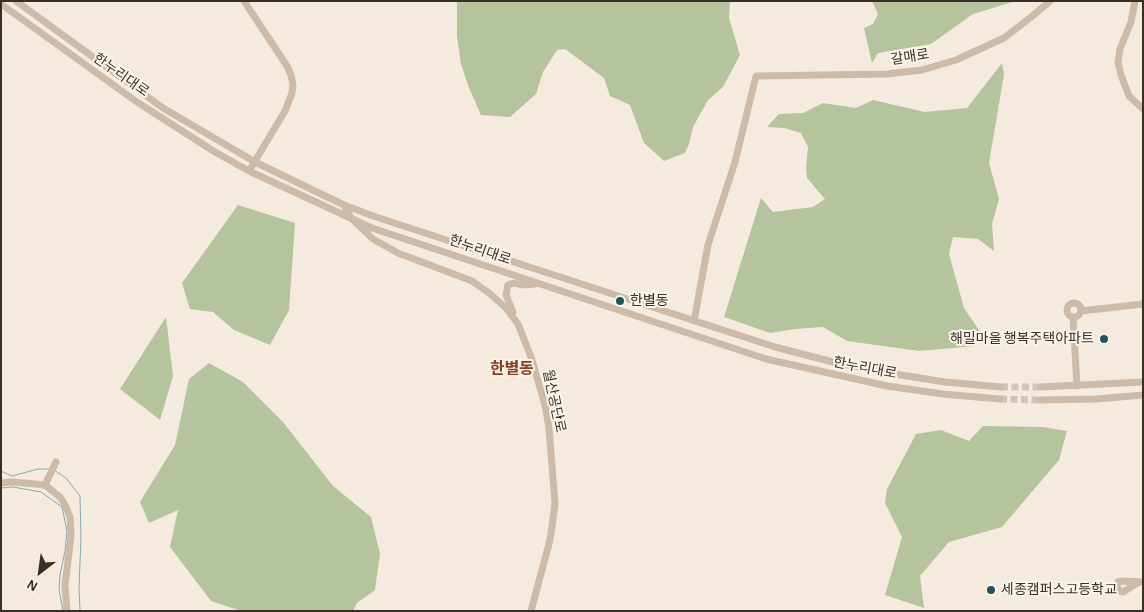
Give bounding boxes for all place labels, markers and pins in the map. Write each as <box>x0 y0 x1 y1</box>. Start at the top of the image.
place label: 한별동 <box>630 293 669 309</box>
marker: 한별동 <box>614 295 626 307</box>
place label: 해밀마을 행복주택아파트 <box>950 331 1094 347</box>
marker: 해밀마을 행복주택아파트 <box>1098 333 1110 345</box>
place label: 세종캠퍼스고등학교 <box>1001 582 1117 598</box>
marker: 세종캠퍼스고등학교 <box>985 584 997 596</box>

